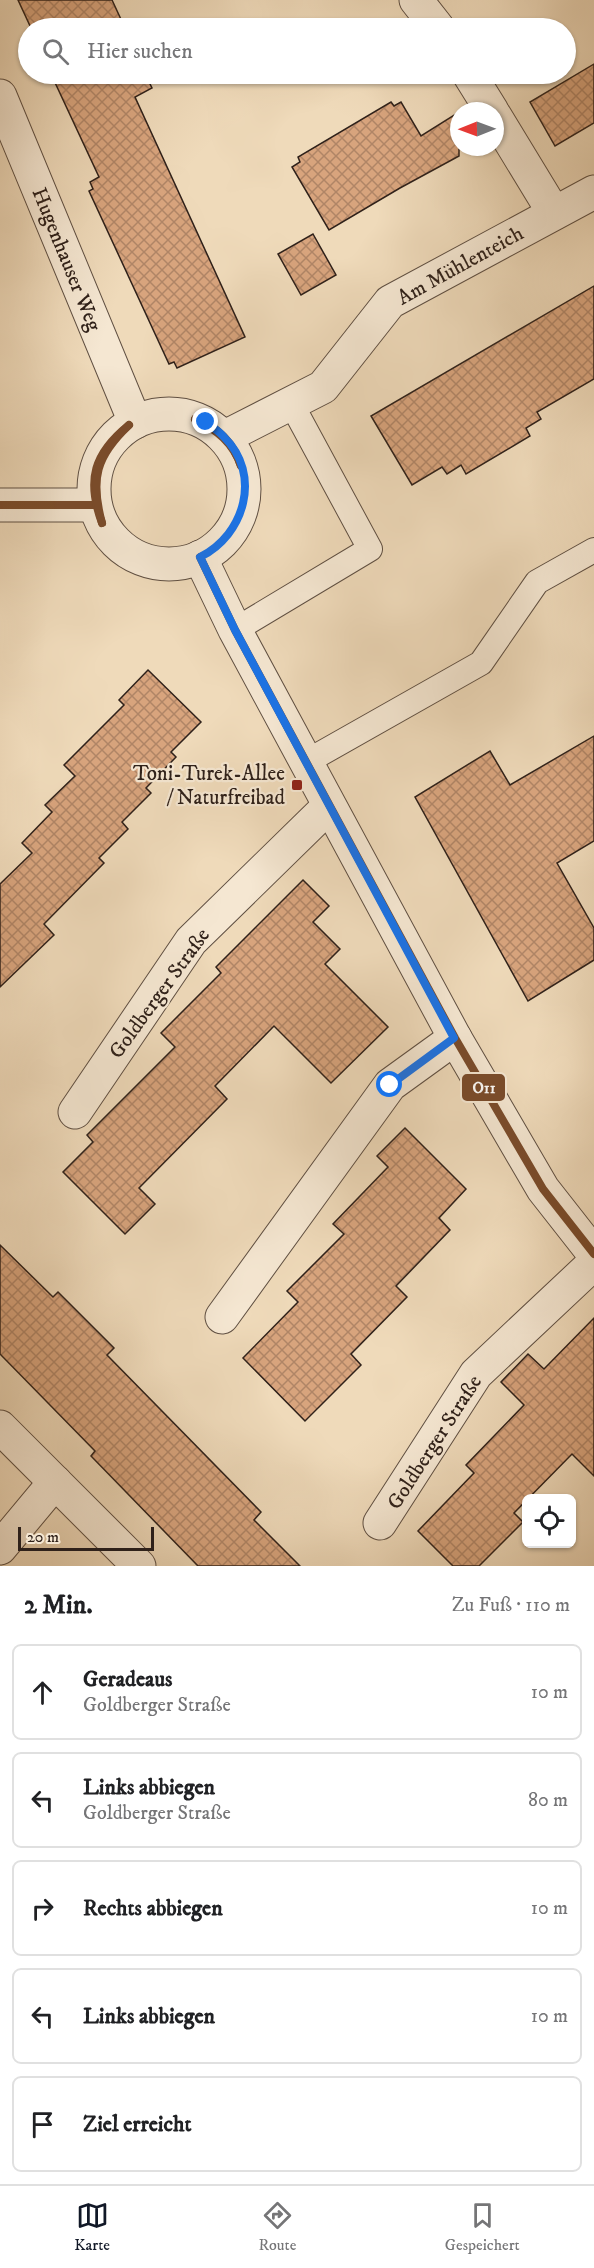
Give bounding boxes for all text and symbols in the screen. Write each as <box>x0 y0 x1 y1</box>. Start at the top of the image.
search box <box>18 18 576 84</box>
icon: search <box>39 35 72 68</box>
text: Hier suchen <box>87 38 193 65</box>
north arrow <box>450 102 504 156</box>
street label: Hugenhauser Weg <box>25 184 107 336</box>
street label: Am Mühlenteich <box>393 220 528 311</box>
route end <box>192 408 218 434</box>
place label: Toni-Turek-Allee / Naturfreibad <box>133 761 286 811</box>
marker: Toni-Turek-Allee / Naturfreibad <box>290 778 304 792</box>
street label: Goldberger Straße <box>104 923 216 1064</box>
route start <box>376 1071 402 1097</box>
line badge: O11 <box>461 1073 506 1102</box>
text: O11 <box>472 1078 496 1098</box>
street label: Goldberger Straße <box>382 1370 488 1515</box>
map controls <box>522 1494 576 1548</box>
button: locate <box>522 1494 576 1548</box>
scale bar <box>18 1524 154 1552</box>
text: 20 m <box>27 1527 59 1547</box>
text: 2 Min. <box>24 1589 93 1622</box>
text: Zu Fuß · 110 m <box>452 1593 570 1618</box>
text: Geradeaus <box>83 1666 172 1693</box>
icon: ahead <box>26 1676 59 1709</box>
text: 10 m <box>531 1680 568 1705</box>
text: Goldberger Straße <box>83 1693 231 1718</box>
text: Links abbiegen <box>83 1774 215 1801</box>
icon: left <box>26 1784 59 1817</box>
text: 80 m <box>528 1788 568 1813</box>
text: Goldberger Straße <box>83 1801 231 1826</box>
icon: right <box>26 1892 59 1925</box>
text: Rechts abbiegen <box>83 1895 223 1922</box>
text: 10 m <box>531 1896 568 1921</box>
icon: left <box>26 2000 59 2033</box>
text: Links abbiegen <box>83 2003 215 2030</box>
text: 10 m <box>531 2004 568 2029</box>
icon: arrive <box>26 2108 59 2141</box>
text: Ziel erreicht <box>83 2111 191 2138</box>
tab: Karte <box>74 2199 110 2255</box>
tab: Route <box>259 2199 296 2255</box>
tab: Gespeichert <box>445 2199 520 2255</box>

